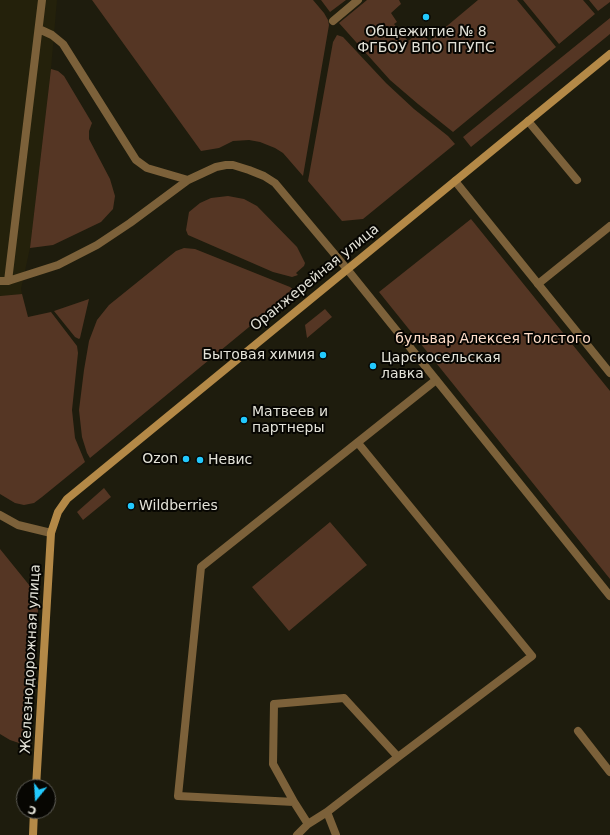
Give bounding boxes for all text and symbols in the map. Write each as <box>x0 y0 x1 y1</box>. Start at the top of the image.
marker: Общежитие № 8 ФГБОУ ВПО ПГУПС <box>421 12 431 22</box>
place label: Общежитие № 8 ФГБОУ ВПО ПГУПС <box>357 24 495 56</box>
street label: Оранжерейная улица <box>247 221 383 335</box>
park label: бульвар Алексея Толстого <box>395 331 591 347</box>
place label: Бытовая химия <box>202 347 315 363</box>
marker: Бытовая химия <box>318 350 328 360</box>
place label: Царскосельская лавка <box>381 350 501 382</box>
marker: Царскосельская лавка <box>368 361 378 371</box>
place label: Матвеев и партнеры <box>252 404 328 436</box>
marker: Матвеев и партнеры <box>239 415 249 425</box>
place label: Ozon <box>142 451 178 467</box>
place label: Невис <box>208 452 252 468</box>
marker: Ozon <box>181 454 191 464</box>
marker: Невис <box>195 455 205 465</box>
place label: Wildberries <box>139 498 218 514</box>
marker: Wildberries <box>126 501 136 511</box>
street label: Железнодорожная улица <box>18 564 44 754</box>
north arrow <box>16 779 56 819</box>
text: С <box>27 803 38 817</box>

